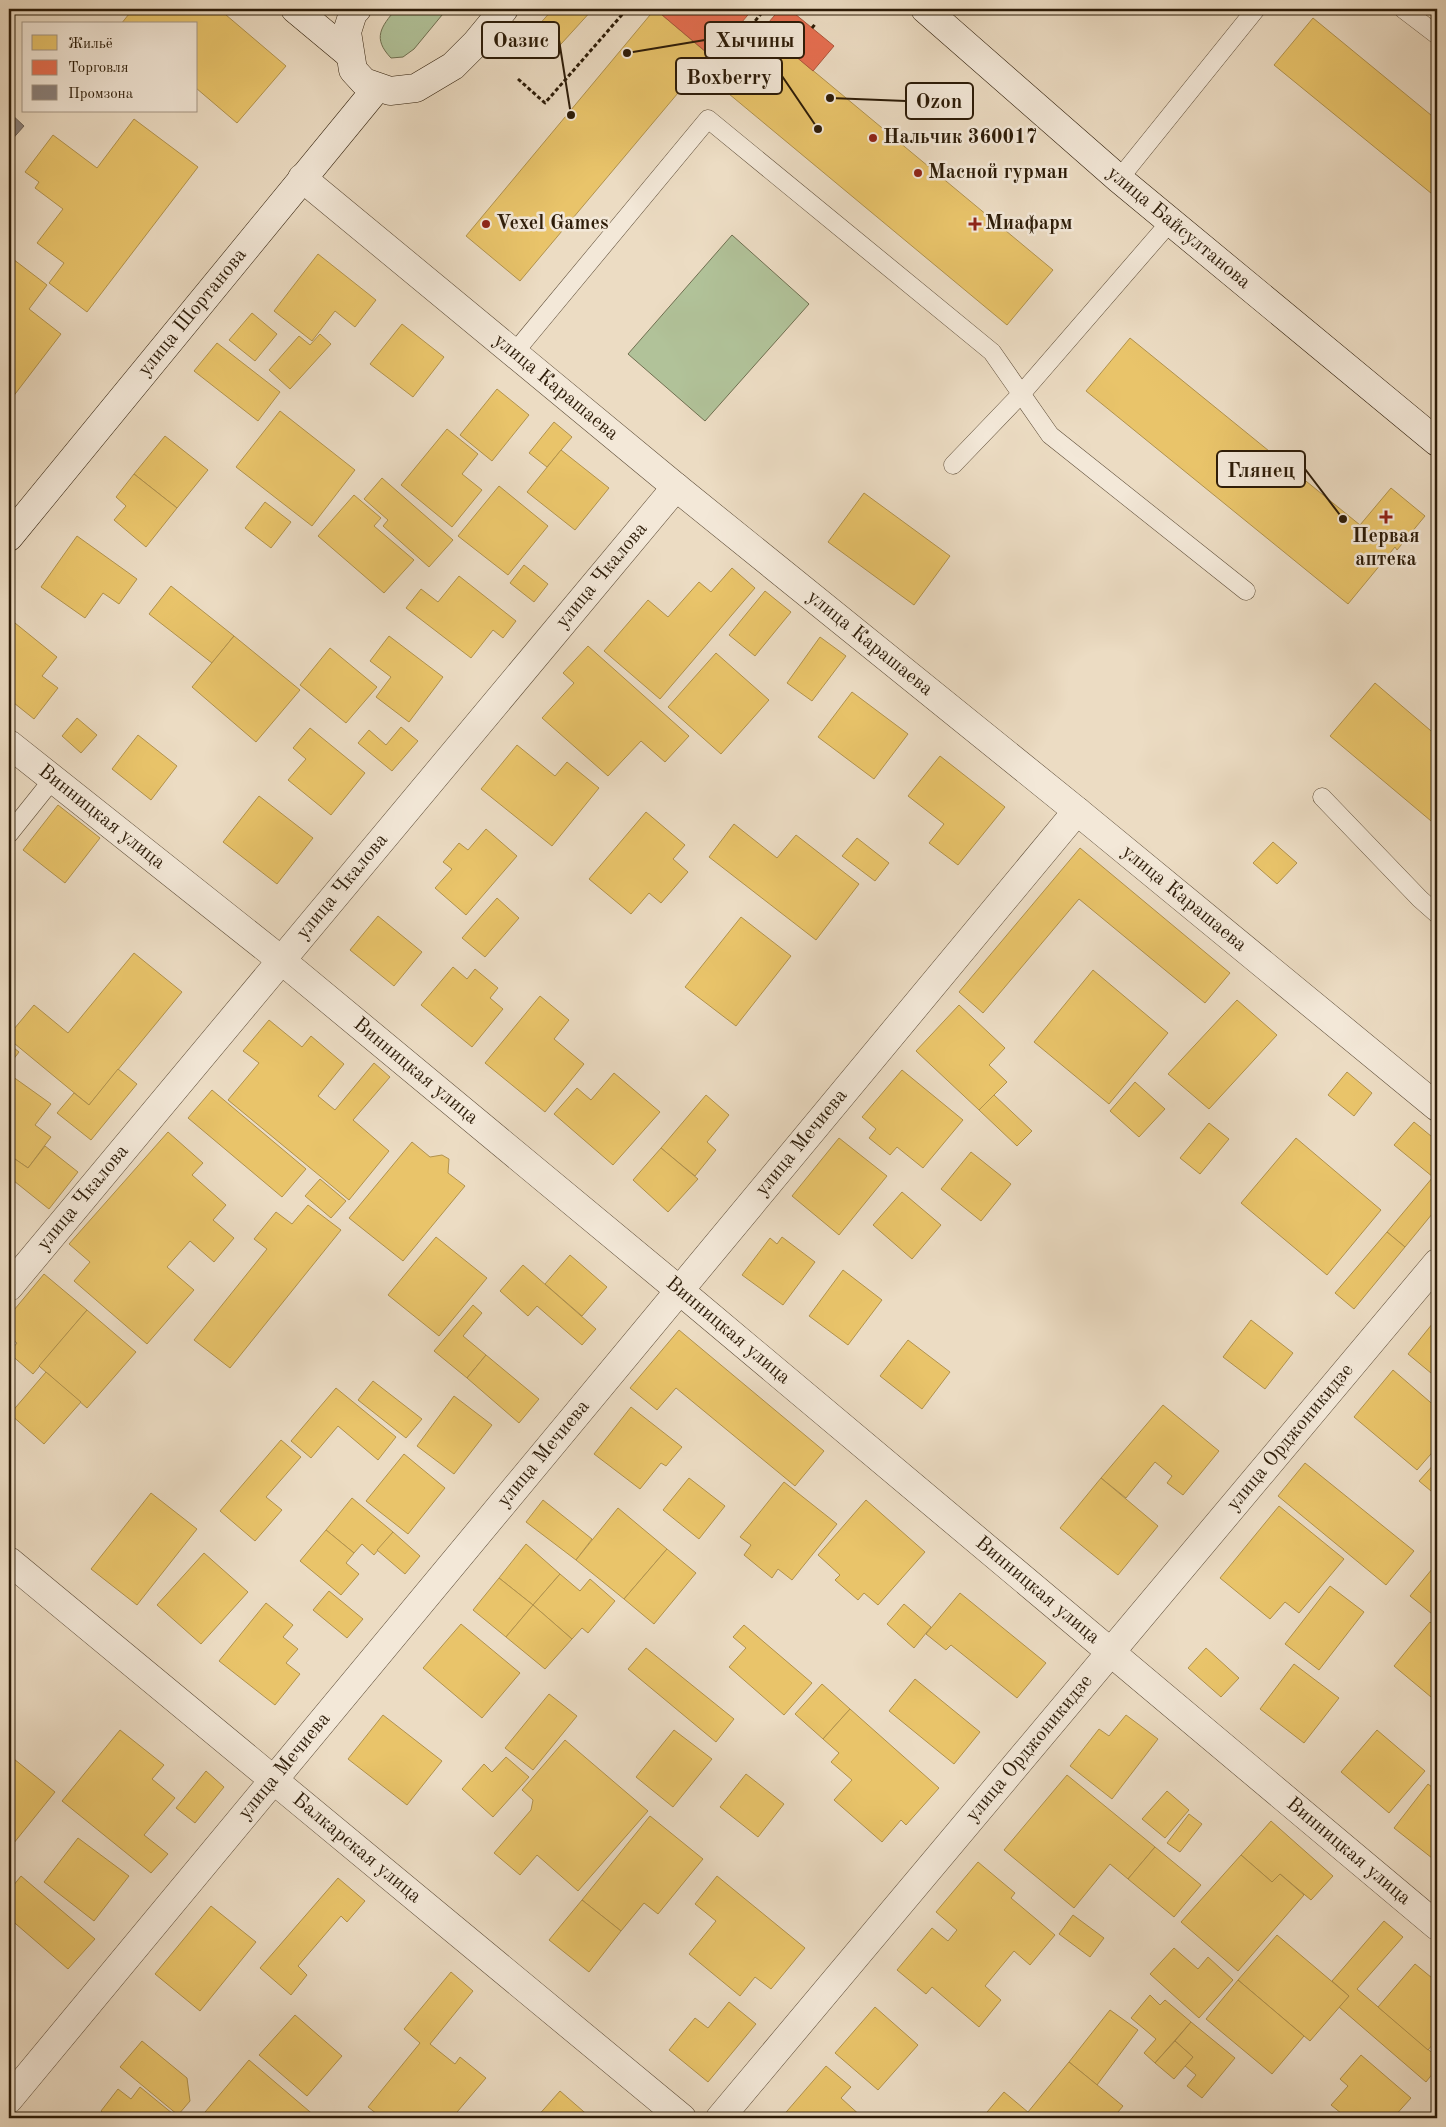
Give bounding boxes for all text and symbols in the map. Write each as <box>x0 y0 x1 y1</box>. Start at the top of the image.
legend <box>22 22 198 112</box>
callout: Оазис <box>482 22 559 58</box>
callout: Хычины <box>705 22 804 58</box>
text: Оазис <box>493 31 549 52</box>
text: Хычины <box>715 31 795 52</box>
text: Жильё <box>68 37 113 52</box>
callout: Boxberry <box>676 58 782 94</box>
text: Торговля <box>68 61 129 76</box>
text: Boxberry <box>686 68 772 89</box>
callout: Ozon <box>906 83 973 119</box>
text: Промзона <box>68 87 134 102</box>
text: Ozon <box>916 92 962 113</box>
place label: Нальчик 360017 <box>883 128 1037 148</box>
marker: Нальчик 360017 <box>867 132 879 144</box>
place label: Масной гурман <box>928 163 1068 183</box>
street label: улица Байсултанова <box>1103 163 1254 293</box>
marker: Масной гурман <box>912 167 924 179</box>
place label: Vexel Games <box>496 214 609 234</box>
place label: Миафарм <box>985 214 1073 234</box>
marker: Vexel Games <box>480 218 492 230</box>
marker: Миафарм <box>969 218 981 230</box>
street label: улица Шортанова <box>135 245 251 380</box>
street label: улица Карашаева <box>489 330 622 445</box>
callout: Глянец <box>1217 451 1305 487</box>
text: Глянец <box>1227 461 1295 482</box>
marker: Первая аптека <box>1380 511 1392 523</box>
street label: улица Чкалова <box>552 519 652 632</box>
place label: Первая аптека <box>1352 527 1420 570</box>
street label: улица Карашаева <box>803 587 936 700</box>
street label: Винницкая улица <box>34 761 169 874</box>
street label: улица Чкалова <box>293 830 392 944</box>
street label: улица Карашаева <box>1117 842 1250 956</box>
street label: Винницкая улица <box>349 1014 482 1129</box>
street label: улица Мечиева <box>752 1086 852 1200</box>
street label: улица Чкалова <box>34 1141 133 1255</box>
street label: Винницкая улица <box>662 1273 794 1389</box>
street label: улица Орджоникидзе <box>1224 1360 1358 1515</box>
street label: улица Мечиева <box>494 1397 594 1511</box>
street label: Винницкая улица <box>971 1533 1103 1648</box>
street label: улица Орджоникидзе <box>963 1671 1097 1826</box>
street label: улица Мечиева <box>235 1709 335 1824</box>
street label: Балкарская улица <box>288 1790 425 1907</box>
street label: Винницкая улица <box>1282 1794 1414 1909</box>

